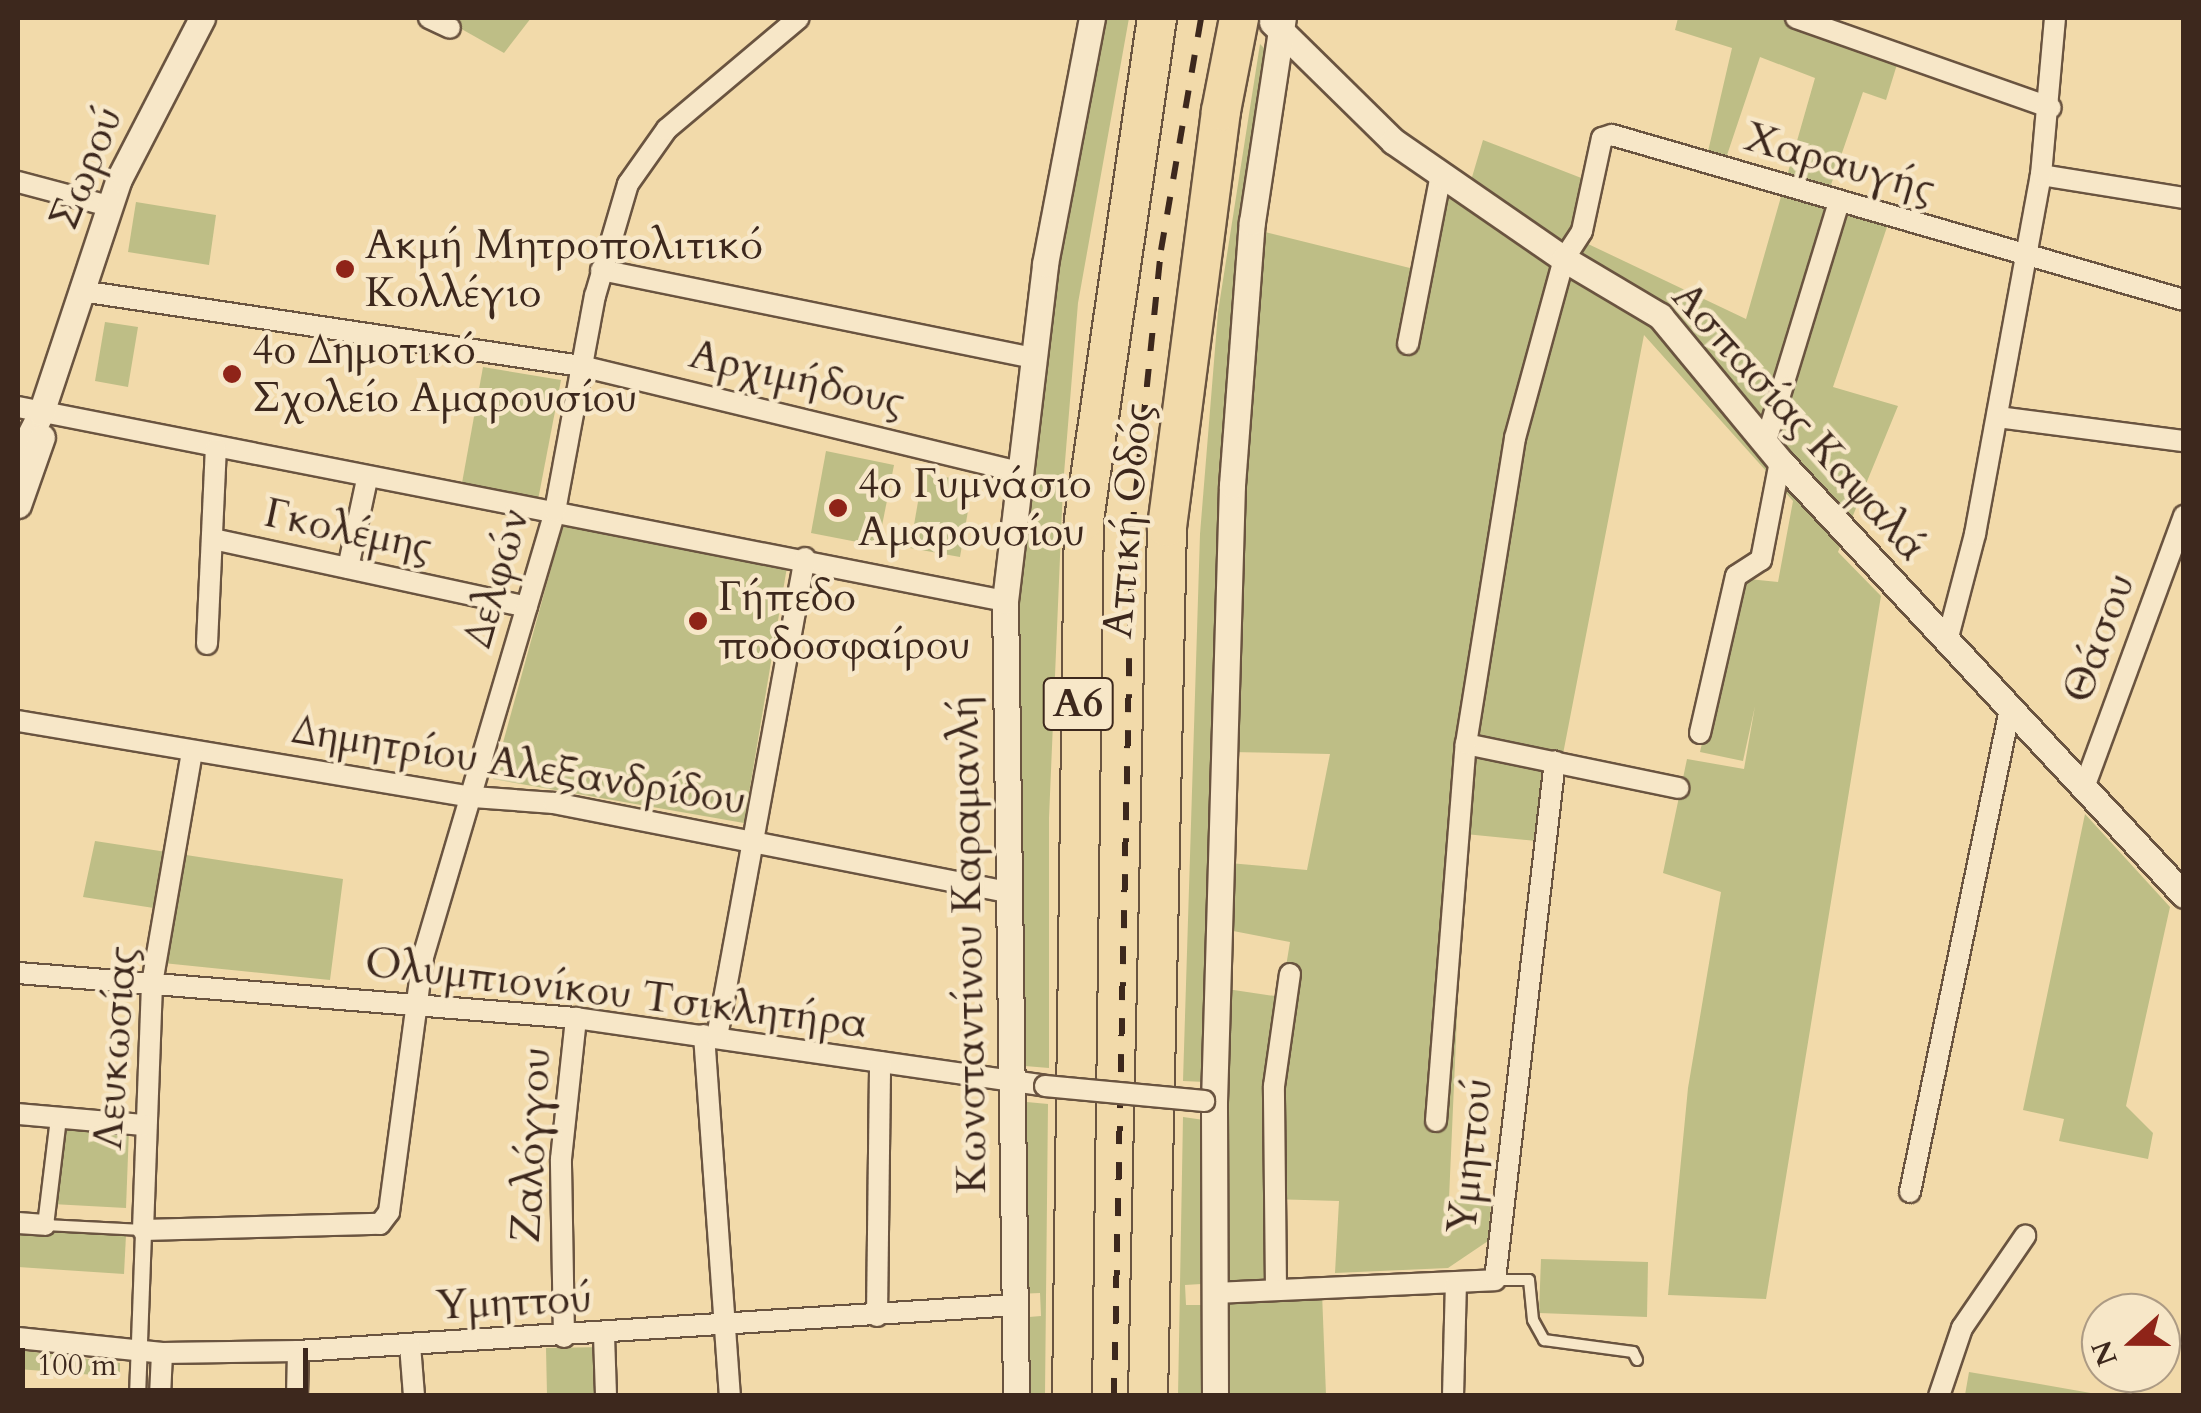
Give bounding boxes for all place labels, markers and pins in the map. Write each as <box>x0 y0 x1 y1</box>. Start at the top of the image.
place label: Ακμή Μητροπολιτικό Κολλέγιο <box>365 220 763 318</box>
marker: Ακμή Μητροπολιτικό Κολλέγιο <box>334 258 356 280</box>
place label: 4ο Δημοτικό Σχολείο Αμαρουσίου <box>252 325 637 424</box>
marker: 4ο Δημοτικό Σχολείο Αμαρουσίου <box>221 363 243 385</box>
place label: 4ο Γυμνάσιο Αμαρουσίου <box>858 459 1092 558</box>
marker: 4ο Γυμνάσιο Αμαρουσίου <box>827 497 849 519</box>
place label: Γήπεδο ποδοσφαίρου <box>718 572 970 670</box>
marker: Γήπεδο ποδοσφαίρου <box>687 610 709 632</box>

